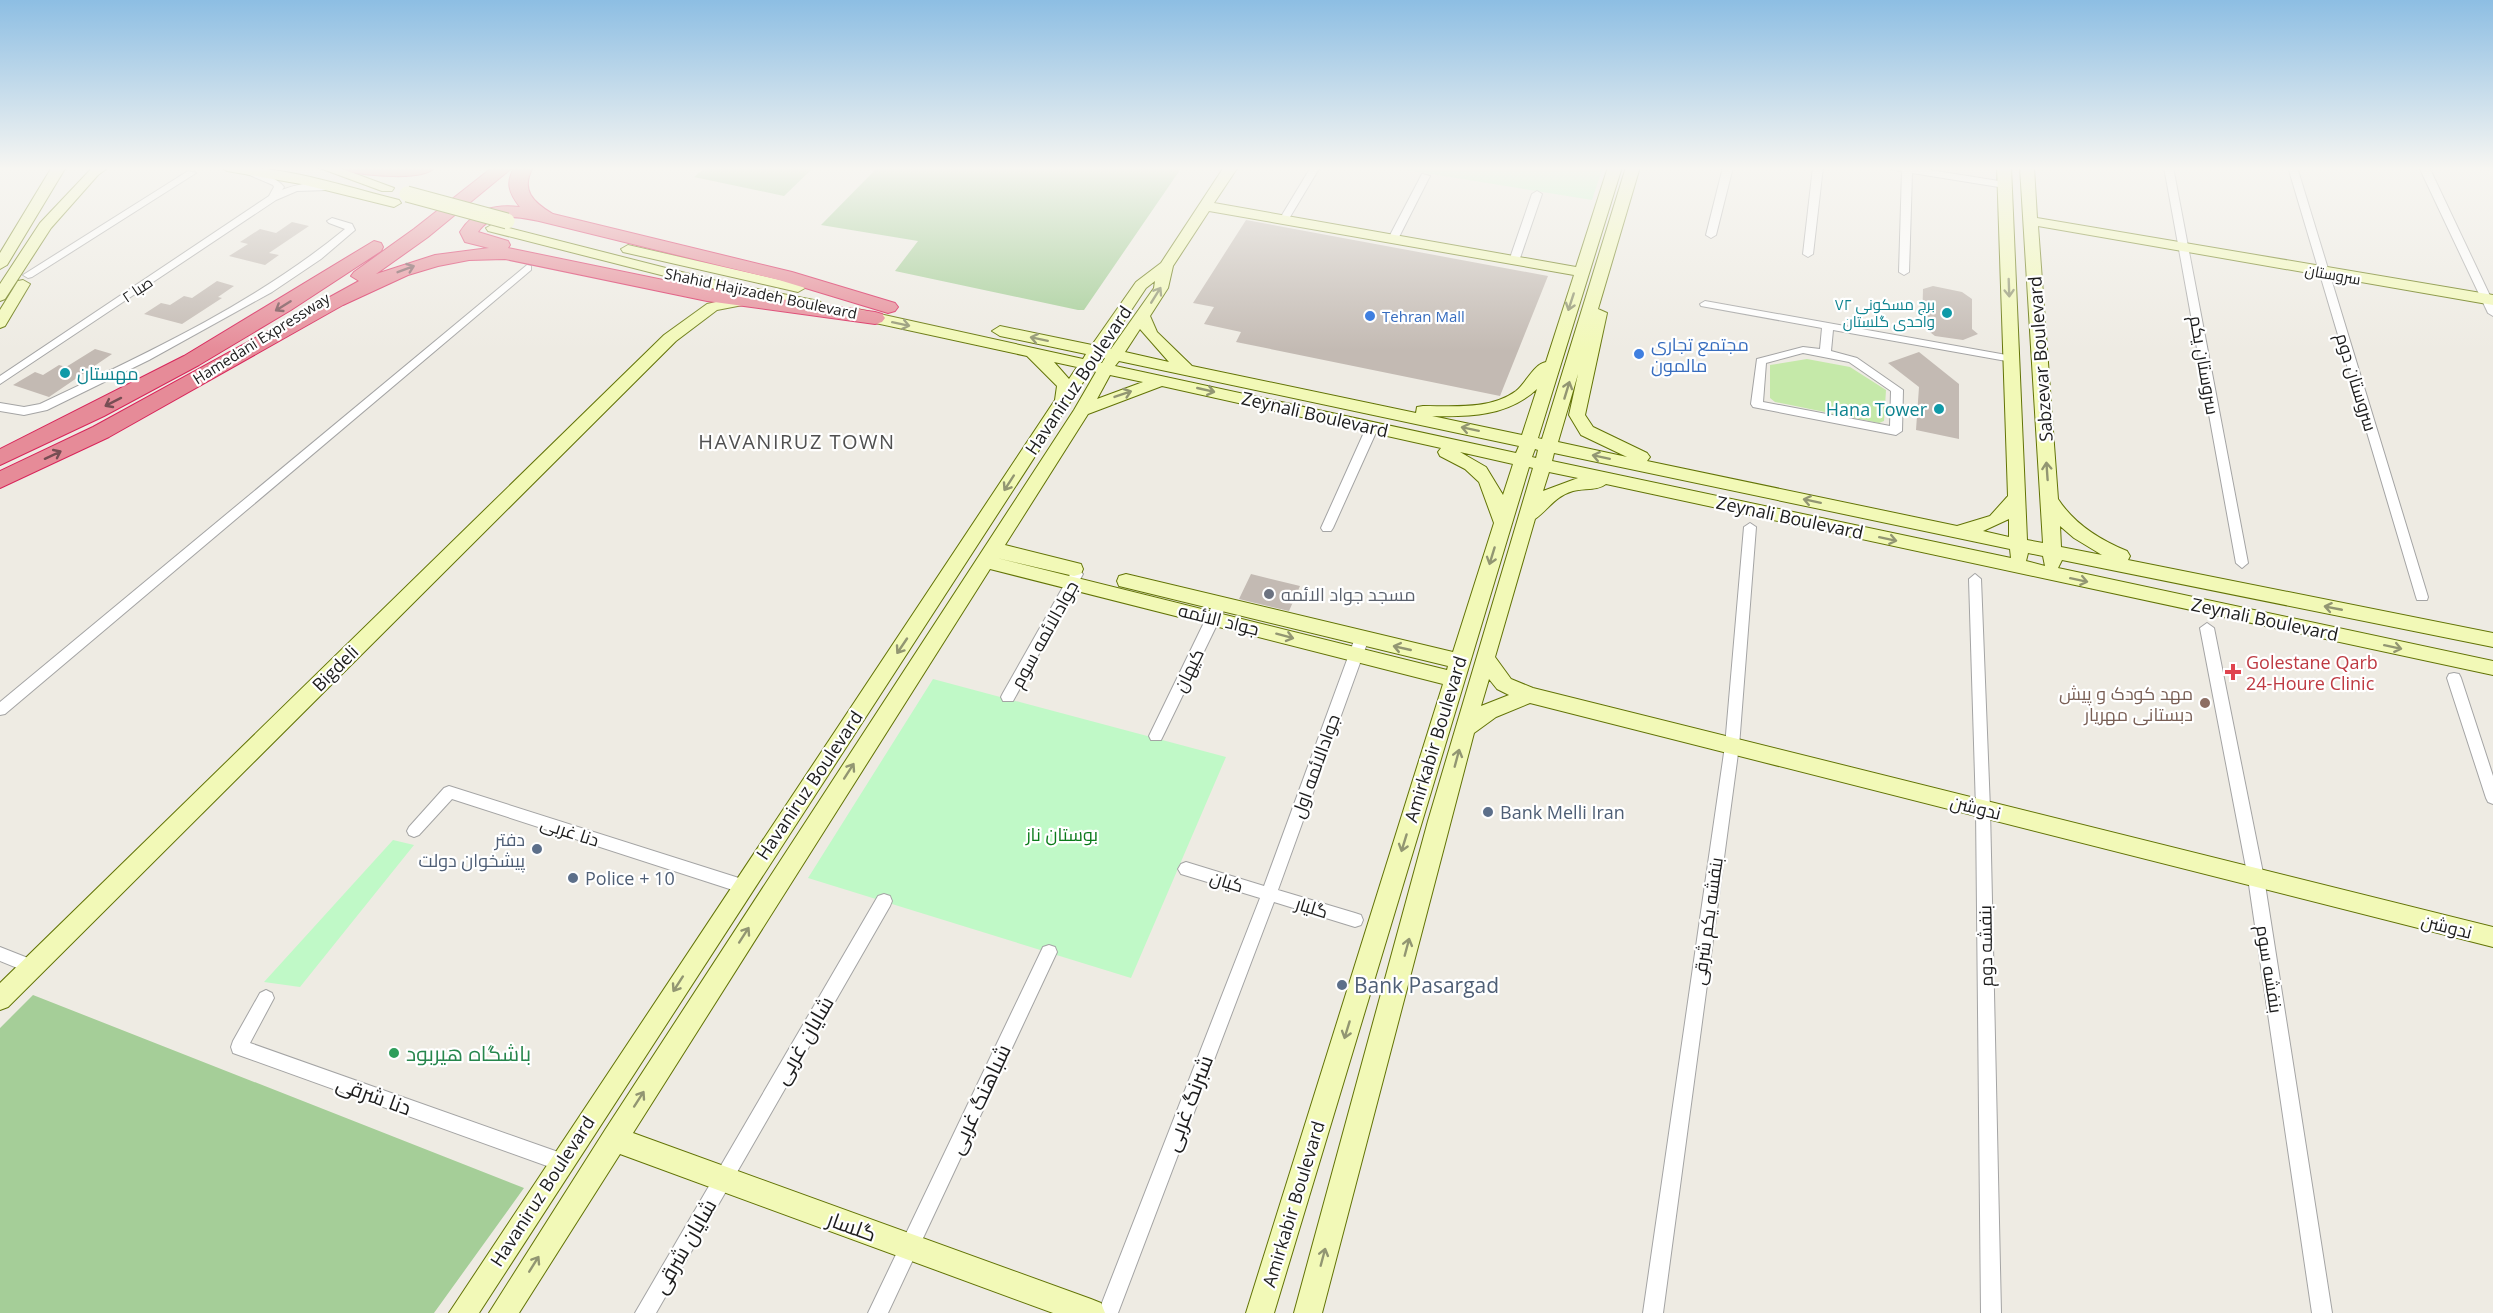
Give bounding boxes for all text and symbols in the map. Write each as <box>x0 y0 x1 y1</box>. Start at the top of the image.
street label: سروستان <box>2303 259 2362 290</box>
one-way arrow <box>396 262 415 273</box>
street label: Shahid Hajizadeh Boulevard <box>663 263 859 323</box>
street label: صبا ۲ <box>118 271 156 307</box>
street label: Sabzevar Boulevard <box>2022 275 2058 443</box>
one-way arrow <box>2004 278 2015 298</box>
street label: Hamedani Expressway <box>189 287 334 388</box>
one-way arrow <box>1150 287 1162 303</box>
one-way arrow <box>1565 292 1576 311</box>
place label: برج مسکونی ۷۲ واحدی گلستان <box>1834 294 1935 332</box>
one-way arrow <box>275 301 292 313</box>
street label: Havaniruz Boulevard <box>1019 301 1137 459</box>
place label: Tehran Mall <box>1382 306 1465 326</box>
marker: برج مسکونی ۷۲ واحدی گلستان <box>1940 306 1954 320</box>
marker: Tehran Mall <box>1363 309 1377 323</box>
street label: سروستان یکم <box>2183 313 2226 417</box>
one-way arrow <box>891 318 910 330</box>
street label: سروستان دوم <box>2330 330 2383 434</box>
one-way arrow <box>1030 332 1049 344</box>
place label: مجتمع تجاری مالمون <box>1651 332 1749 377</box>
marker: مجتمع تجاری مالمون <box>1632 347 1646 361</box>
place label: مهستان <box>77 361 139 385</box>
marker: مهستان <box>58 366 72 380</box>
one-way arrow <box>1562 381 1573 400</box>
one-way arrow <box>1196 384 1215 396</box>
street label: Zeynali Boulevard <box>1239 385 1391 443</box>
one-way arrow <box>1113 387 1132 398</box>
one-way arrow <box>105 396 122 408</box>
place label: Hana Tower <box>1826 397 1928 421</box>
marker: Hana Tower <box>1932 402 1946 416</box>
one-way arrow <box>1461 423 1480 435</box>
district label: HAVANIRUZ TOWN <box>698 428 896 455</box>
one-way arrow <box>43 448 61 460</box>
one-way arrow <box>1592 451 1611 462</box>
one-way arrow <box>2041 462 2052 482</box>
one-way arrow <box>1003 475 1015 491</box>
street label: Zeynali Boulevard <box>1714 490 1866 544</box>
one-way arrow <box>1803 495 1822 507</box>
one-way arrow <box>1878 534 1898 545</box>
one-way arrow <box>1485 546 1496 565</box>
one-way arrow <box>2069 574 2088 586</box>
street label: جوادالائمه سوم <box>1005 576 1084 692</box>
place label: مسجد جواد الائمه <box>1281 582 1416 606</box>
marker: مسجد جواد الائمه <box>1262 587 1276 601</box>
street label: Zeynali Boulevard <box>2189 592 2341 646</box>
street label: جواد الائمه <box>1176 597 1262 641</box>
one-way arrow <box>2323 602 2343 613</box>
one-way arrow <box>1275 630 1294 642</box>
one-way arrow <box>895 637 907 654</box>
street label: Bigdeli <box>307 640 363 696</box>
one-way arrow <box>1393 641 1412 653</box>
one-way arrow <box>2383 642 2402 653</box>
street label: کیهان <box>1167 644 1209 696</box>
place label: Golestane Qarb 24-Houre Clinic <box>2246 650 2378 695</box>
street label: Amirkabir Boulevard <box>1398 653 1472 825</box>
marker: Golestane Qarb 24-Houre Clinic <box>2224 663 2242 681</box>
place label: مهد کودک و پیش دبستانی مهریار <box>2059 681 2193 726</box>
marker: مهد کودک و پیش دبستانی مهریار <box>2198 696 2212 710</box>
street label: Havaniruz Boulevard <box>750 706 868 864</box>
street label: جوادالائمه اول <box>1285 711 1345 821</box>
one-way arrow <box>1452 749 1464 768</box>
one-way arrow <box>844 763 856 780</box>
street label: ندوشن <box>1948 789 2004 825</box>
place label: Bank Melli Iran <box>1500 800 1625 824</box>
marker: Bank Melli Iran <box>1481 805 1495 819</box>
street label: دنا غربی <box>538 810 602 852</box>
park label: بوستان ناز <box>1025 822 1098 846</box>
place label: دفتر پیشخوان دولت <box>418 827 525 873</box>
one-way arrow <box>1397 833 1408 852</box>
marker: دفتر پیشخوان دولت <box>530 842 544 856</box>
street label: بنفشه یکم شرقی <box>1686 856 1729 986</box>
street label: کیان <box>1207 865 1247 897</box>
place label: Police + 10 <box>585 866 675 890</box>
marker: Police + 10 <box>566 871 580 885</box>
street label: گلیار <box>1292 890 1331 923</box>
street label: بنفشه دوم <box>1972 905 1999 987</box>
street label: ندوشن <box>2419 908 2475 944</box>
street label: بنفشه سوم <box>2250 923 2289 1015</box>
one-way arrow <box>739 927 751 944</box>
one-way arrow <box>1401 937 1413 956</box>
place label: Bank Pasargad <box>1354 971 1499 999</box>
one-way arrow <box>672 975 684 991</box>
marker: Bank Pasargad <box>1335 978 1349 992</box>
street label: شایان غربی <box>766 991 840 1089</box>
one-way arrow <box>1341 1020 1352 1039</box>
place label: باشگاه هیربود <box>406 1039 531 1067</box>
street label: شباهنگ غربی <box>941 1040 1017 1158</box>
marker: باشگاه هیربود <box>387 1046 401 1060</box>
street label: شبرنگ غربی <box>1157 1051 1219 1155</box>
street label: دنا شرقی <box>333 1069 415 1121</box>
one-way arrow <box>633 1091 645 1108</box>
street label: Havaniruz Boulevard <box>484 1111 600 1271</box>
street label: Amirkabir Boulevard <box>1256 1118 1330 1290</box>
street label: شایان شرقی <box>646 1193 722 1299</box>
street label: گلسار <box>823 1204 880 1248</box>
one-way arrow <box>1318 1247 1329 1266</box>
one-way arrow <box>528 1255 541 1272</box>

